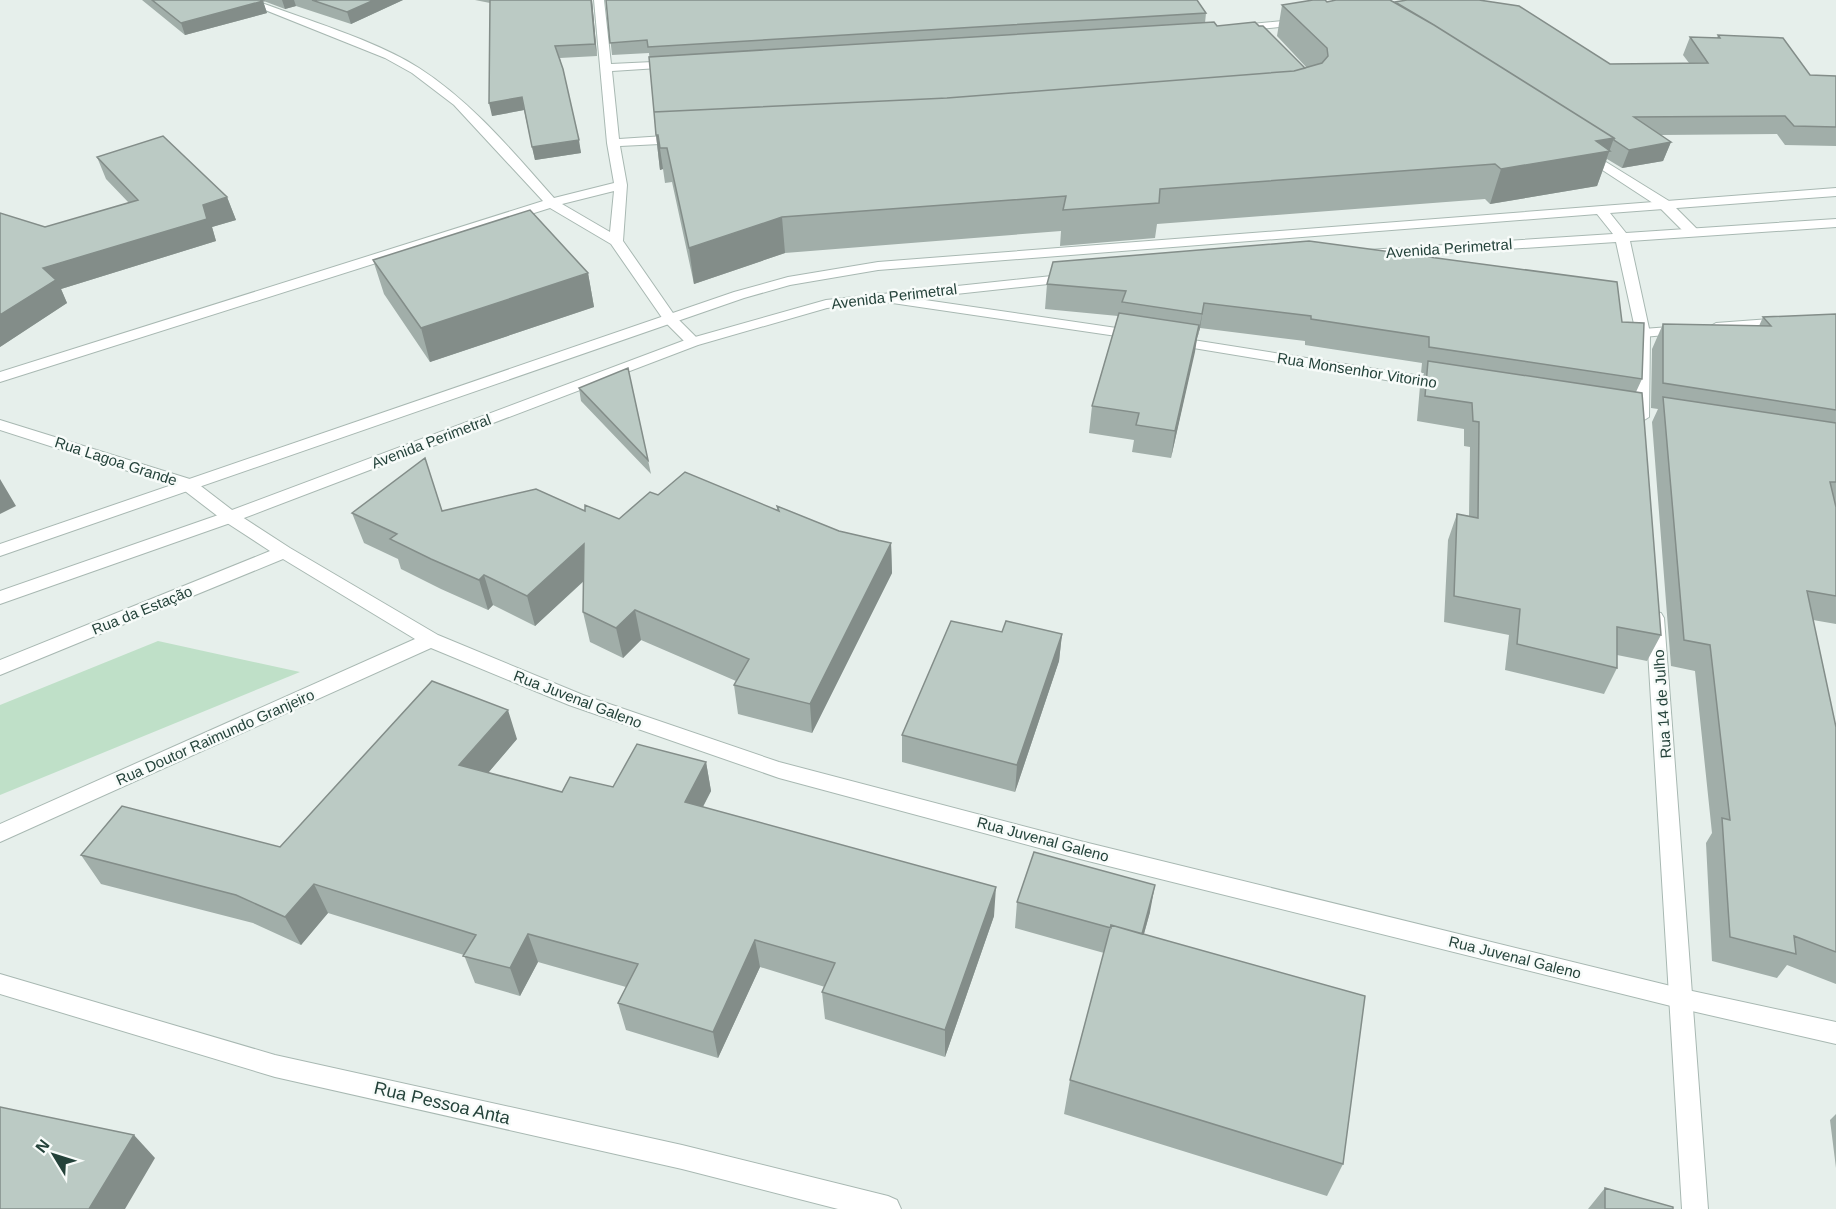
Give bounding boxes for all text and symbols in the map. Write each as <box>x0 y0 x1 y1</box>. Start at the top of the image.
street label: Avenida Perimetral <box>1385 235 1513 261</box>
street label: Avenida Perimetral <box>830 280 958 312</box>
street label: Rua Monsenhor Vitorino <box>1276 349 1438 391</box>
street label: Avenida Perimetral <box>369 410 493 472</box>
street label: Rua Lagoa Grande <box>53 433 179 489</box>
street label: Rua da Estação <box>89 582 195 638</box>
street label: Rua 14 de Julho <box>1650 649 1674 759</box>
street label: Rua Juvenal Galeno <box>511 667 645 731</box>
street label: Rua Doutor Raimundo Granjeiro <box>113 685 317 789</box>
street label: Rua Juvenal Galeno <box>975 813 1111 865</box>
street label: Rua Juvenal Galeno <box>1447 932 1583 982</box>
street label: Rua Pessoa Anta <box>372 1078 513 1129</box>
north arrow <box>24 1125 84 1185</box>
text: N <box>32 1136 53 1156</box>

